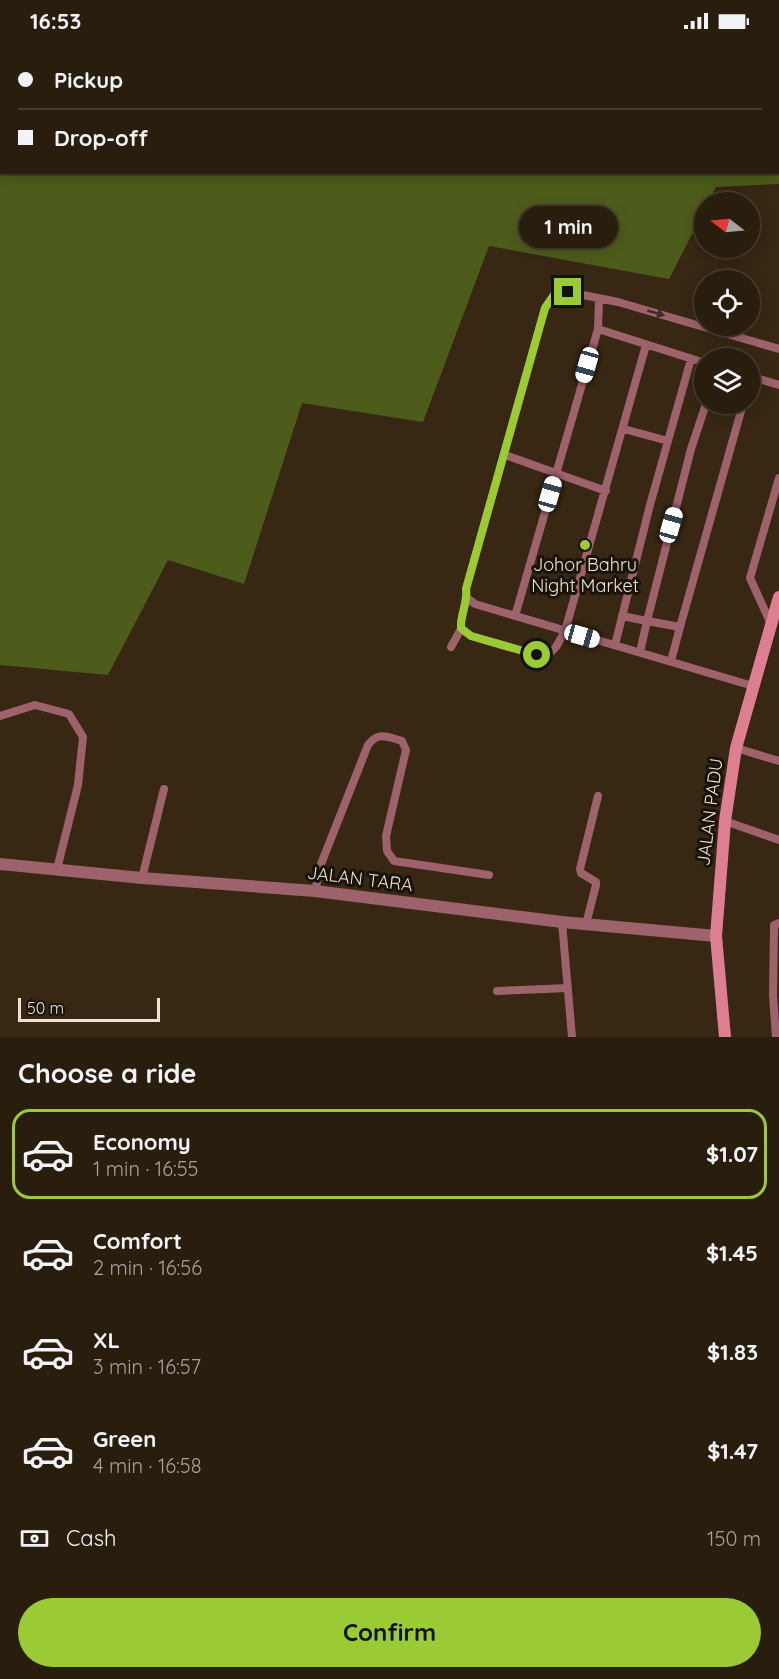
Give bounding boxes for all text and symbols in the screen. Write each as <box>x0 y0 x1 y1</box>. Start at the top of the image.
text: 16:53 <box>30 7 81 35</box>
text: Pickup <box>54 66 123 94</box>
text: Drop-off <box>54 124 148 152</box>
north arrow <box>694 192 760 258</box>
map controls <box>694 192 760 414</box>
callout: 1 min <box>518 205 618 247</box>
text: 1 min <box>544 214 593 239</box>
button: locate <box>694 270 760 336</box>
route end <box>554 278 581 305</box>
one-way arrow <box>647 309 665 318</box>
car <box>573 345 601 385</box>
button: layers <box>694 348 760 414</box>
car <box>536 474 564 514</box>
car <box>657 505 685 545</box>
marker: Johor Bahru Night Market <box>578 538 592 552</box>
place label: Johor Bahru Night Market <box>531 553 639 597</box>
car <box>562 622 602 650</box>
route start <box>523 641 550 668</box>
street label: JALAN PADU <box>691 757 728 867</box>
street label: JALAN TARA <box>306 861 415 896</box>
scale bar <box>18 995 160 1022</box>
text: 50 m <box>27 998 64 1018</box>
text: Choose a ride <box>18 1056 196 1090</box>
icon: car <box>21 1127 75 1181</box>
text: Economy <box>93 1128 191 1156</box>
text: $1.07 <box>706 1140 758 1168</box>
text: 1 min · 16:55 <box>93 1156 198 1181</box>
icon: car <box>21 1226 75 1280</box>
text: Comfort <box>93 1227 182 1255</box>
text: $1.45 <box>706 1239 758 1267</box>
text: 2 min · 16:56 <box>93 1255 202 1280</box>
icon: car <box>21 1325 75 1379</box>
text: XL <box>93 1326 120 1354</box>
text: $1.83 <box>707 1338 758 1366</box>
text: 3 min · 16:57 <box>93 1354 201 1379</box>
icon: car <box>21 1424 75 1478</box>
text: Green <box>93 1425 156 1453</box>
text: $1.47 <box>707 1437 758 1465</box>
text: 4 min · 16:58 <box>93 1453 202 1478</box>
icon: cash <box>18 1522 51 1555</box>
text: Cash <box>66 1524 117 1552</box>
text: 150 m <box>707 1526 761 1551</box>
button: Confirm <box>18 1598 761 1667</box>

